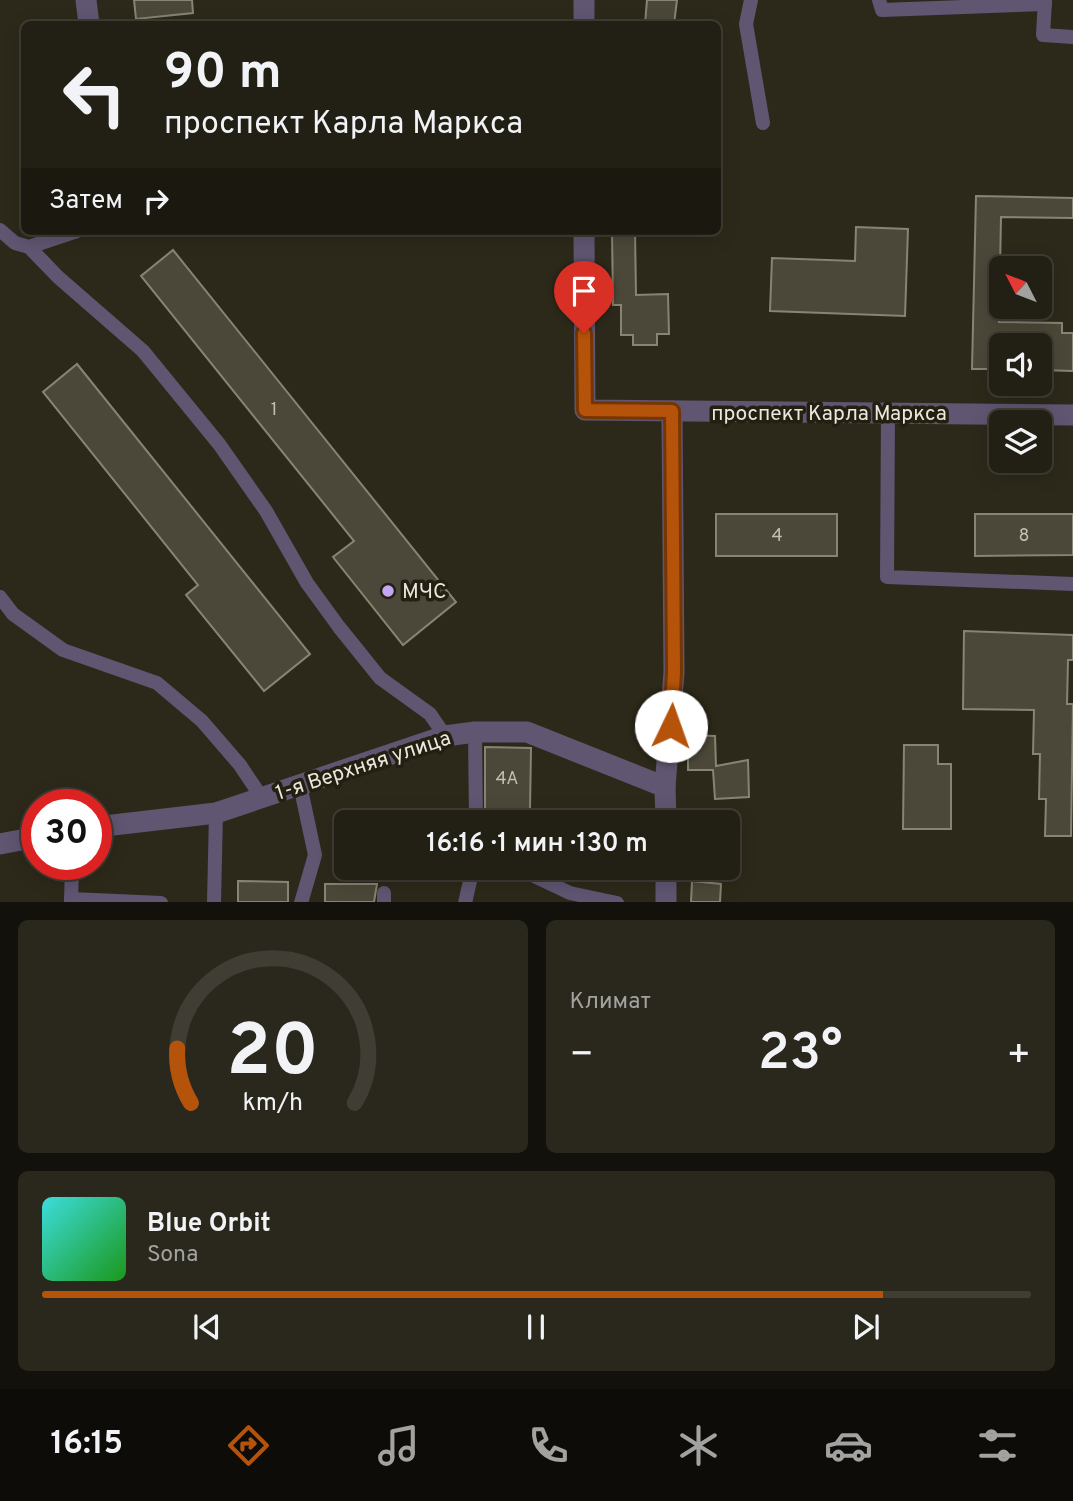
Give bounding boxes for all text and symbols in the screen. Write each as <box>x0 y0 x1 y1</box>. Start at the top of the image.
text: 90 m <box>164 44 282 106</box>
icon: left <box>49 49 140 140</box>
text: проспект Карла Маркса <box>164 105 523 145</box>
icon: right <box>137 182 175 220</box>
text: Затем <box>49 185 123 218</box>
north arrow <box>989 256 1052 318</box>
map controls <box>989 256 1052 473</box>
pin <box>554 261 614 333</box>
icon: arrive <box>565 272 603 310</box>
button: sound <box>989 333 1052 396</box>
house number: 1 <box>271 399 277 422</box>
street label: проспект Карла Маркса <box>711 401 947 428</box>
button: layers <box>989 410 1052 473</box>
house number: 4 <box>771 525 783 548</box>
house number: 8 <box>1019 525 1030 548</box>
place label: МЧС <box>402 579 447 606</box>
marker: МЧС <box>380 583 396 599</box>
position arrow <box>634 689 708 763</box>
street label: 1-я Верхняя улица <box>272 725 455 808</box>
house number: 4А <box>495 768 519 791</box>
speed limit sign: 30 <box>21 789 112 880</box>
text: 16:16 · 1 мин · 130 m <box>426 828 648 861</box>
text: Климат <box>570 988 651 1017</box>
text: 20 <box>227 1009 319 1101</box>
text: 23° <box>758 1022 843 1088</box>
text: − <box>570 1032 594 1081</box>
text: + <box>1006 1032 1031 1081</box>
text: km/h <box>242 1087 303 1119</box>
text: Blue Orbit <box>147 1208 271 1241</box>
text: Sona <box>147 1241 198 1270</box>
icon: previous <box>188 1308 226 1346</box>
icon: pause <box>517 1308 555 1346</box>
icon: next <box>847 1308 885 1346</box>
icon: directions <box>224 1421 273 1470</box>
icon: music <box>374 1421 423 1470</box>
icon: phone <box>524 1421 573 1470</box>
icon: climate <box>674 1421 723 1470</box>
icon: car <box>824 1421 873 1470</box>
icon: filters <box>973 1421 1022 1470</box>
text: 16:15 <box>50 1425 123 1465</box>

